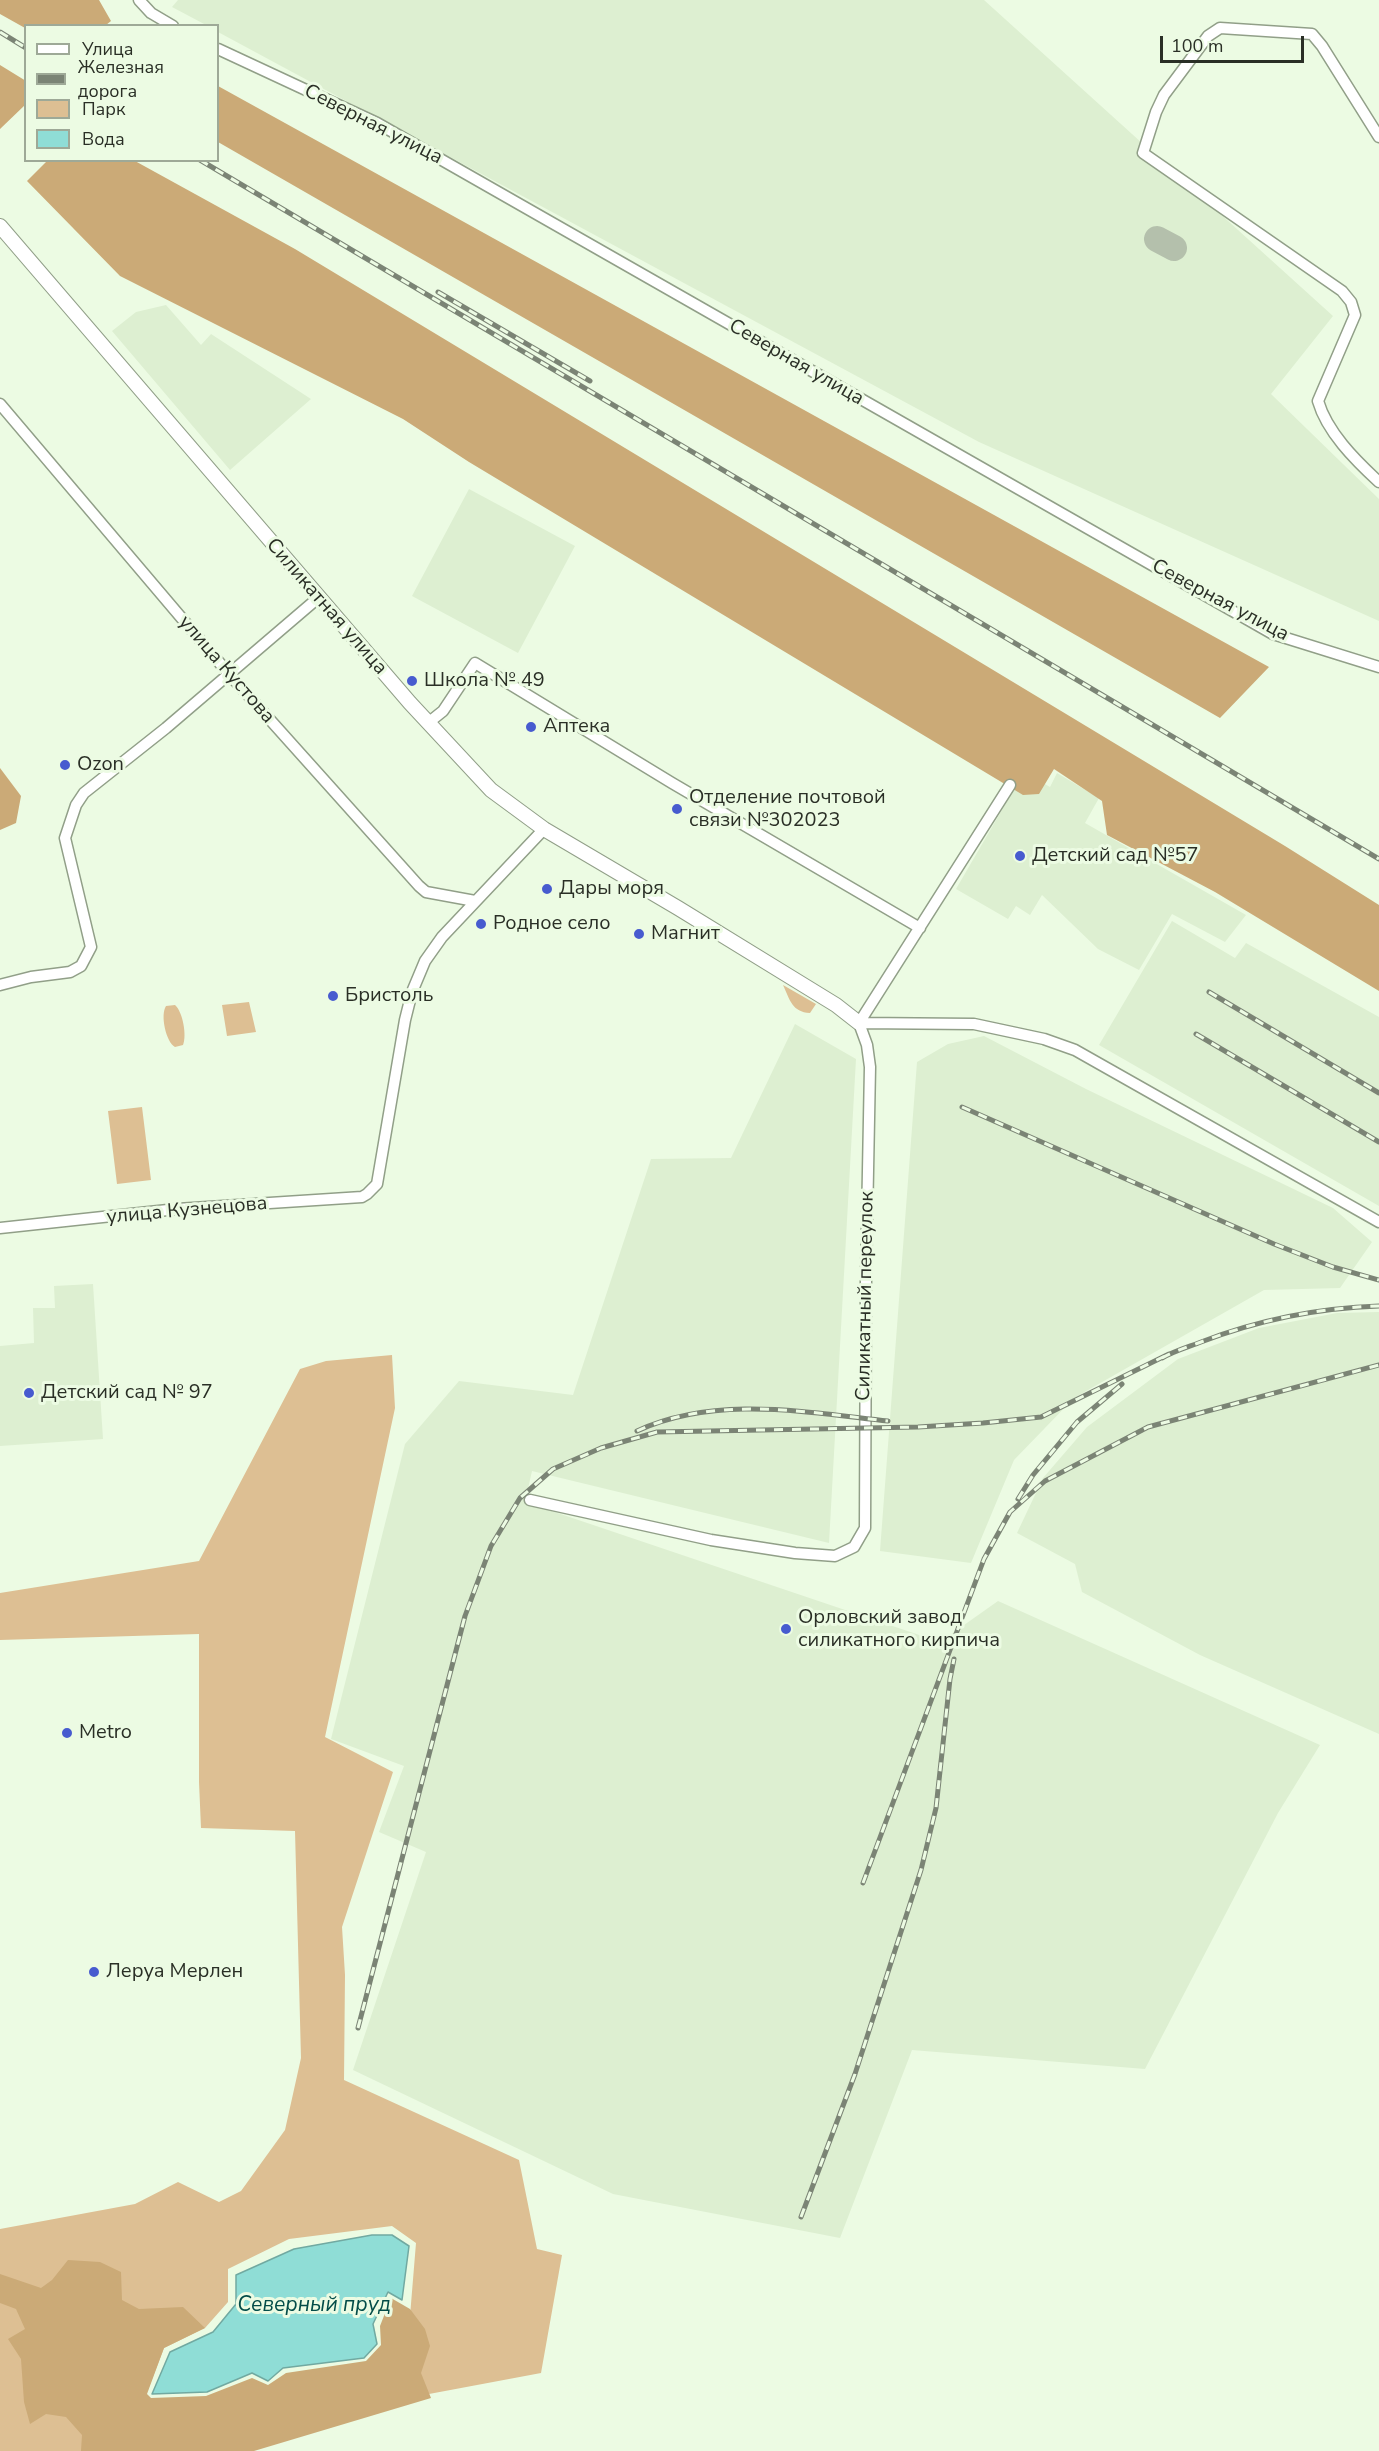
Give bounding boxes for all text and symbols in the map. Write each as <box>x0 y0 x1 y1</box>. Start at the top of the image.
legend <box>24 24 219 162</box>
scale bar <box>1163 24 1307 62</box>
text: 100 m <box>1171 34 1223 58</box>
text: Улица <box>82 37 133 61</box>
text: Железная дорога <box>78 55 164 103</box>
street label: Северная улица <box>300 80 446 170</box>
text: Парк <box>82 97 125 121</box>
text: Вода <box>82 127 125 151</box>
street label: Северная улица <box>724 315 868 411</box>
street label: Силикатная улица <box>260 534 392 680</box>
street label: Северная улица <box>1147 555 1293 647</box>
street label: улица Кустова <box>173 611 279 729</box>
place label: Школа № 49 <box>424 669 545 693</box>
marker: Школа № 49 <box>405 674 419 688</box>
place label: Аптека <box>543 715 610 739</box>
marker: Аптека <box>524 720 538 734</box>
place label: Ozon <box>77 753 124 777</box>
marker: Ozon <box>58 758 72 772</box>
place label: Отделение почтовой связи №302023 <box>689 786 886 833</box>
marker: Отделение почтовой связи №302023 <box>670 802 684 816</box>
place label: Детский сад №57 <box>1032 844 1199 868</box>
marker: Детский сад №57 <box>1013 849 1027 863</box>
place label: Дары моря <box>559 877 664 901</box>
marker: Дары моря <box>540 882 554 896</box>
place label: Родное село <box>493 912 611 936</box>
marker: Родное село <box>474 917 488 931</box>
place label: Магнит <box>651 922 720 946</box>
marker: Магнит <box>632 927 646 941</box>
place label: Бристоль <box>345 984 433 1008</box>
marker: Бристоль <box>326 989 340 1003</box>
street label: Силикатный переулок <box>852 1191 880 1401</box>
street label: улица Кузнецова <box>106 1192 268 1230</box>
place label: Детский сад № 97 <box>41 1381 213 1405</box>
marker: Детский сад № 97 <box>22 1386 36 1400</box>
place label: Орловский завод силикатного кирпича <box>798 1606 1000 1653</box>
marker: Орловский завод силикатного кирпича <box>779 1622 793 1636</box>
place label: Metro <box>79 1721 132 1745</box>
marker: Metro <box>60 1726 74 1740</box>
place label: Леруа Мерлен <box>106 1960 243 1984</box>
marker: Леруа Мерлен <box>87 1965 101 1979</box>
water label: Северный пруд <box>237 2293 391 2319</box>

